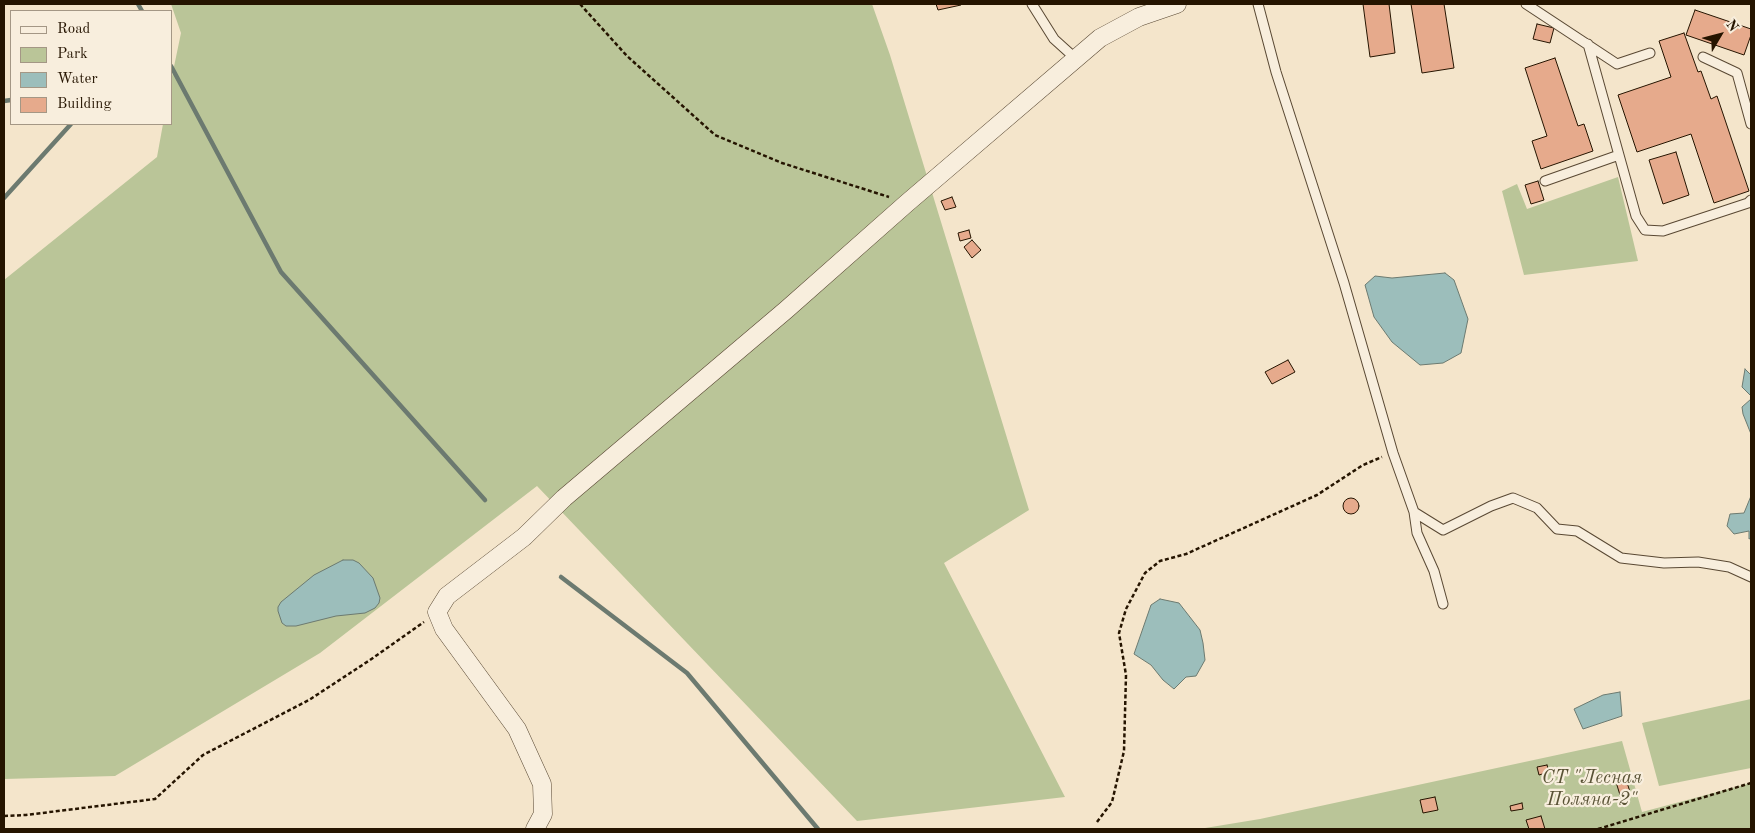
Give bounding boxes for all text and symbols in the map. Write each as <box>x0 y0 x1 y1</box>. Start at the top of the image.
legend <box>10 10 172 125</box>
north arrow <box>1695 10 1745 60</box>
text: N <box>1723 17 1741 34</box>
text: Road <box>57 22 90 37</box>
text: Park <box>57 47 88 62</box>
text: Water <box>57 72 98 87</box>
text: Building <box>57 97 112 112</box>
park label: СТ "Лесная Поляна-2" <box>1542 767 1642 811</box>

